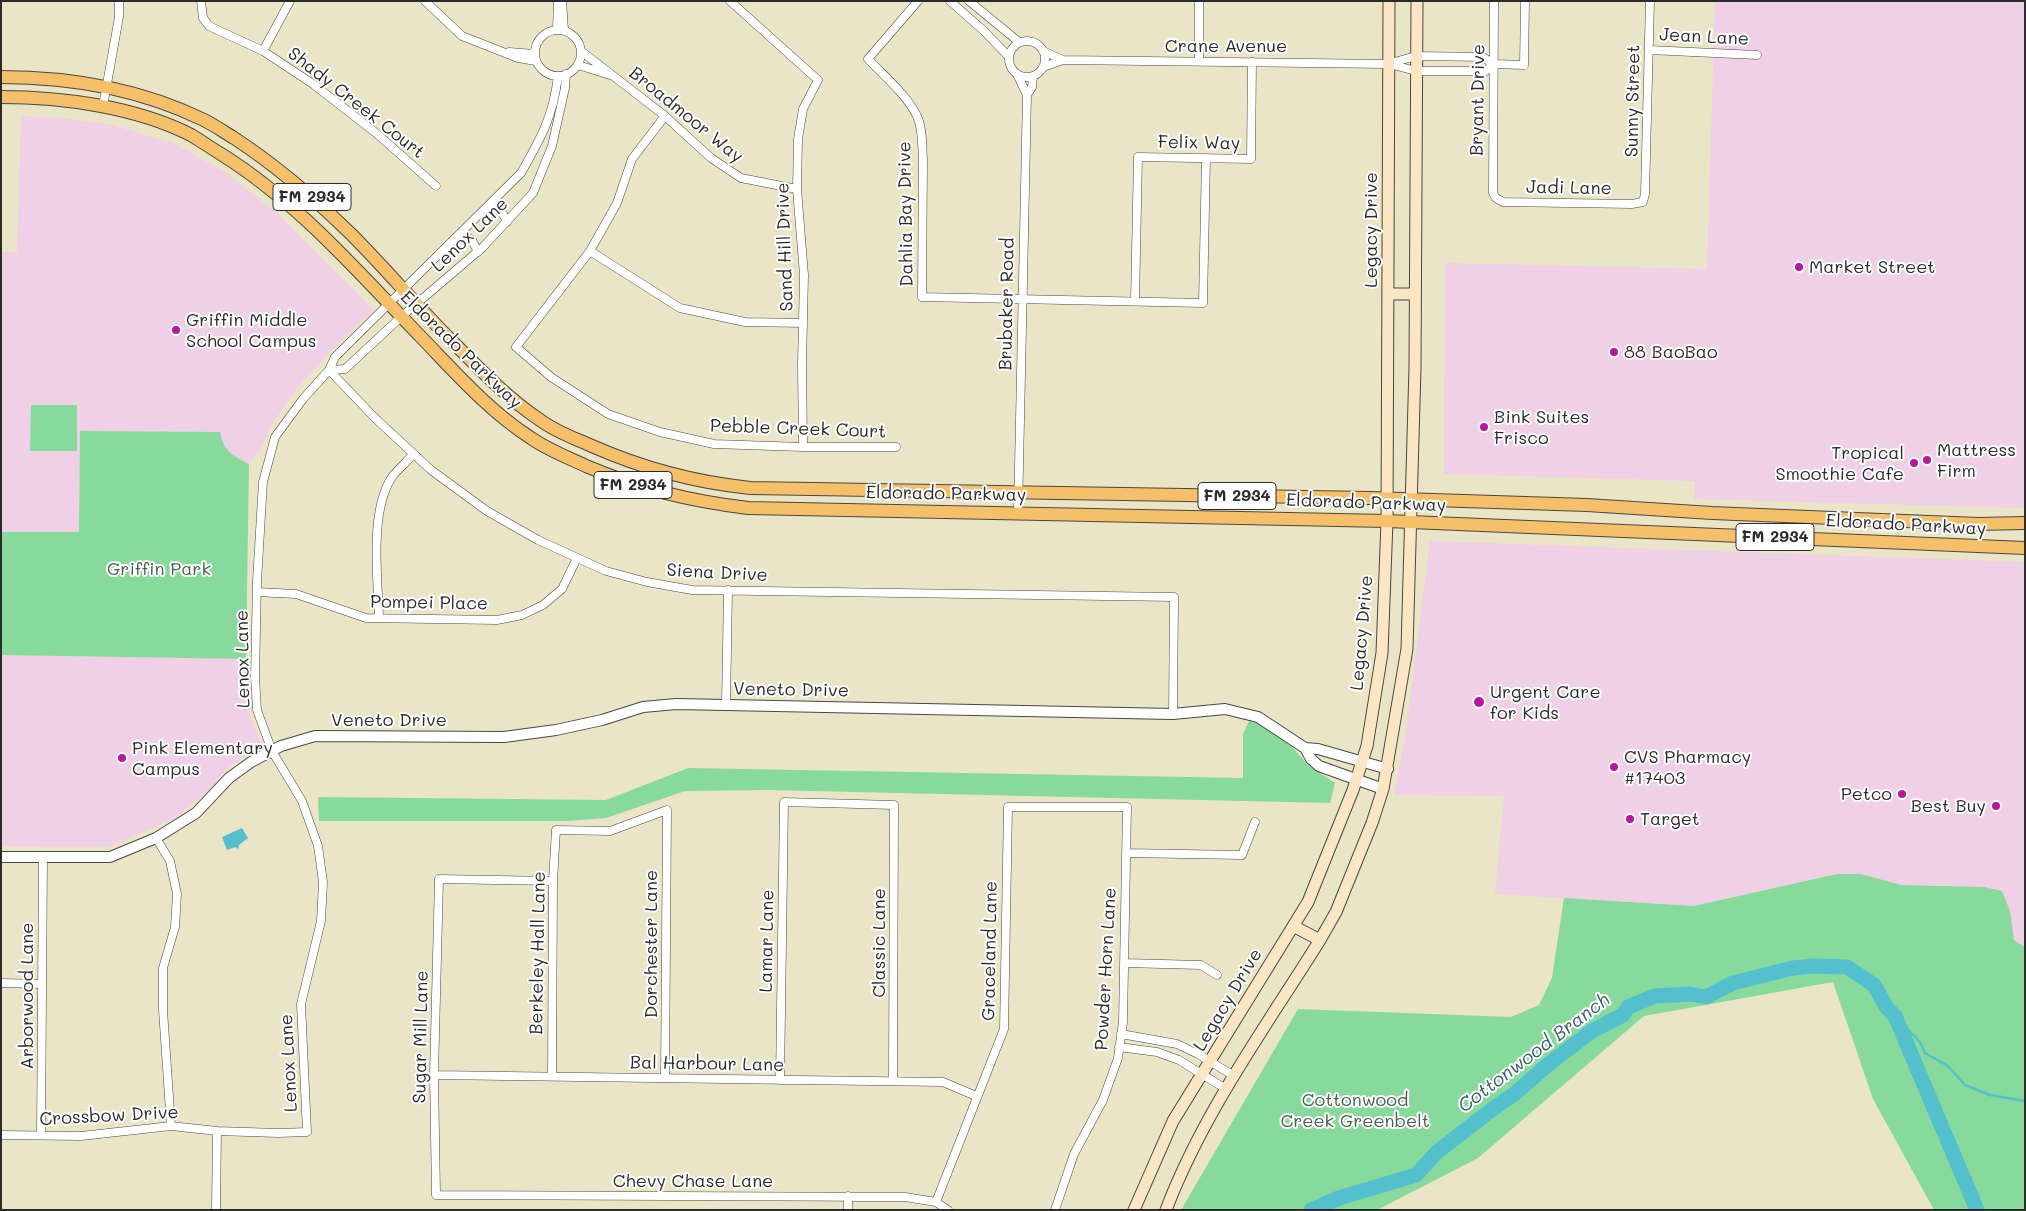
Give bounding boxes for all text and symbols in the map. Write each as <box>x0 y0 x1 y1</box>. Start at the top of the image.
street label: Jean Lane <box>1659 24 1749 50</box>
street label: Crane Avenue <box>1165 35 1287 57</box>
street label: Shady Creek Court <box>283 43 429 163</box>
street label: Bryant Drive <box>1466 44 1490 156</box>
street label: Sunny Street <box>1621 45 1645 157</box>
street label: Broadmoor Way <box>625 62 747 168</box>
street label: Felix Way <box>1158 131 1240 155</box>
street label: Dahlia Bay Drive <box>894 141 918 287</box>
street label: Legacy Drive <box>1360 172 1382 288</box>
street label: Jadi Lane <box>1526 176 1612 200</box>
street label: Sand Hill Drive <box>772 182 798 312</box>
road number: FM 2934 <box>273 183 351 210</box>
street label: Lenox Lane <box>427 193 513 277</box>
street label: Brubaker Road <box>995 237 1019 371</box>
place label: Market Street <box>1809 256 1935 278</box>
marker: Market Street <box>1793 261 1805 273</box>
street label: Eldorado Parkway <box>396 287 526 413</box>
place label: Griffin Middle School Campus <box>186 309 317 352</box>
marker: Griffin Middle School Campus <box>170 324 182 336</box>
place label: 88 BaoBao <box>1624 341 1718 363</box>
marker: 88 BaoBao <box>1608 346 1620 358</box>
place label: Bink Suites Frisco <box>1494 406 1589 448</box>
street label: Pebble Creek Court <box>710 415 886 443</box>
marker: Bink Suites Frisco <box>1478 421 1490 433</box>
place label: Mattress Firm <box>1937 439 2016 482</box>
place label: Tropical Smoothie Cafe <box>1775 442 1904 484</box>
marker: Mattress Firm <box>1921 454 1933 466</box>
marker: Tropical Smoothie Cafe <box>1908 457 1920 469</box>
road number: FM 2934 <box>594 472 672 498</box>
street label: Eldorado Parkway <box>866 482 1026 506</box>
road number: FM 2934 <box>1198 482 1276 510</box>
street label: Eldorado Parkway <box>1285 489 1447 517</box>
street label: Eldorado Parkway <box>1825 510 1987 540</box>
road number: FM 2934 <box>1736 524 1814 550</box>
park label: Griffin Park <box>107 558 211 580</box>
street label: Siena Drive <box>666 560 768 586</box>
street label: Legacy Drive <box>1346 574 1378 692</box>
street label: Pompei Place <box>370 591 488 615</box>
street label: Lenox Lane <box>231 610 255 708</box>
street label: Veneto Drive <box>733 678 849 702</box>
place label: Urgent Care for Kids <box>1490 681 1601 724</box>
marker: Urgent Care for Kids <box>1472 695 1486 709</box>
street label: Veneto Drive <box>331 709 447 731</box>
place label: Pink Elementary Campus <box>132 737 273 780</box>
place label: CVS Pharmacy #17403 <box>1624 746 1751 789</box>
marker: Pink Elementary Campus <box>116 752 128 764</box>
marker: CVS Pharmacy #17403 <box>1608 761 1620 773</box>
place label: Petco <box>1841 783 1892 805</box>
marker: Petco <box>1896 788 1908 800</box>
place label: Best Buy <box>1911 795 1986 817</box>
marker: Best Buy <box>1990 800 2002 812</box>
place label: Target <box>1640 808 1700 830</box>
marker: Target <box>1624 813 1636 825</box>
street label: Dorchester Lane <box>640 870 662 1018</box>
street label: Berkeley Hall Lane <box>526 871 550 1035</box>
street label: Graceland Lane <box>978 881 1002 1021</box>
street label: Powder Horn Lane <box>1091 887 1121 1051</box>
street label: Classic Lane <box>868 888 890 998</box>
street label: Lamar Lane <box>755 889 779 993</box>
street label: Arborwood Lane <box>16 923 38 1069</box>
street label: Legacy Drive <box>1189 945 1267 1055</box>
street label: Sugar Mill Lane <box>409 970 433 1104</box>
water label: Cottonwood Branch <box>1454 988 1614 1118</box>
street label: Lenox Lane <box>276 1014 302 1112</box>
street label: Bal Harbour Lane <box>630 1052 784 1076</box>
park label: Cottonwood Creek Greenbelt <box>1280 1089 1430 1132</box>
street label: Crossbow Drive <box>39 1102 179 1130</box>
street label: Chevy Chase Lane <box>613 1170 773 1192</box>

